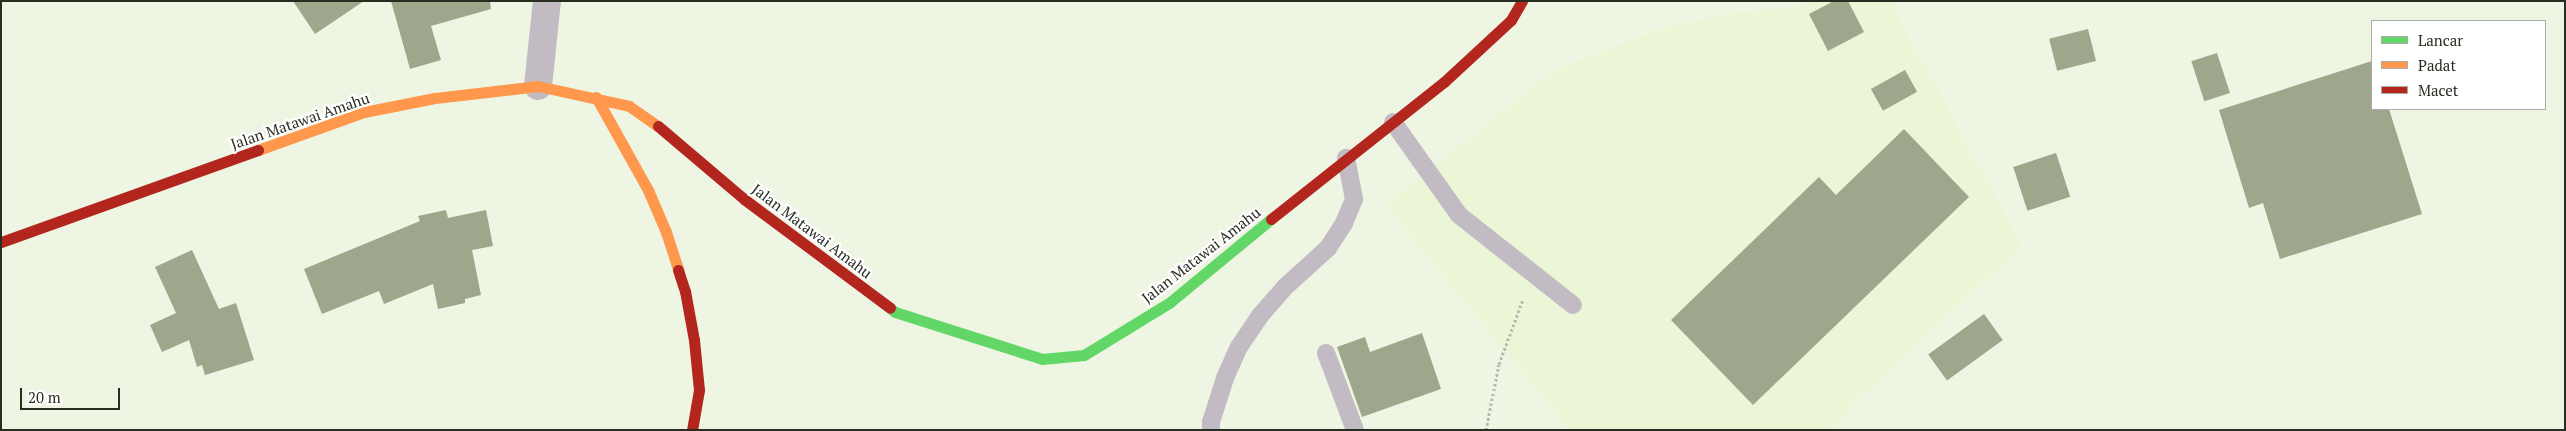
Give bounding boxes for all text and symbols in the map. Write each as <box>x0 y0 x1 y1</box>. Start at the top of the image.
legend <box>2371 20 2546 110</box>
text: Lancar <box>2418 30 2463 50</box>
text: Padat <box>2418 55 2456 75</box>
text: Macet <box>2418 80 2458 100</box>
street label: Jalan Matawai Amahu <box>228 89 372 153</box>
street label: Jalan Matawai Amahu <box>748 180 876 282</box>
street label: Jalan Matawai Amahu <box>1138 203 1264 307</box>
scale bar <box>22 378 122 410</box>
text: 20 m <box>28 387 61 407</box>

